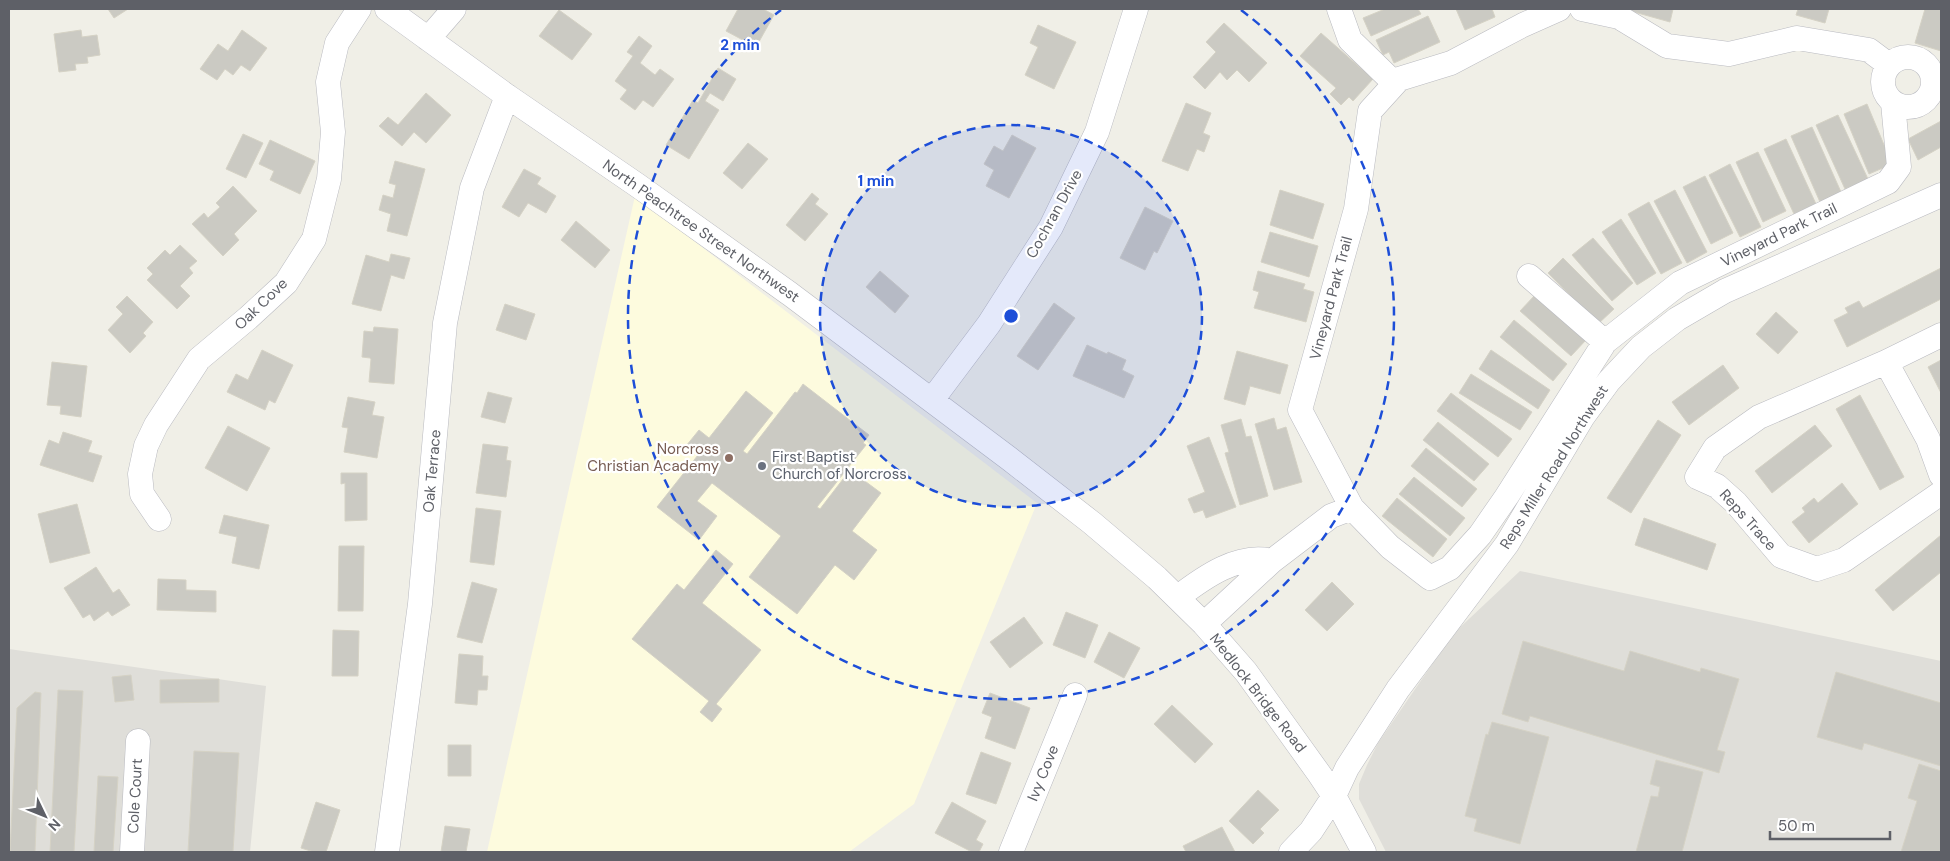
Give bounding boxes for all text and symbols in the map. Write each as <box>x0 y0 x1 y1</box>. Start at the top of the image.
text: 2 min <box>720 35 760 55</box>
street label: North Peachtree Street Northwest <box>599 155 804 307</box>
street label: Cochran Drive <box>1021 166 1087 262</box>
text: 1 min <box>858 171 894 191</box>
street label: Vineyard Park Trail <box>1718 198 1840 272</box>
street label: Vineyard Park Trail <box>1305 234 1357 362</box>
street label: Oak Cove <box>230 274 292 334</box>
centre of rings <box>1002 307 1020 325</box>
street label: Reps Miller Road Northwest <box>1495 381 1613 553</box>
street label: Oak Terrace <box>418 429 446 513</box>
place label: Norcross Christian Academy <box>587 439 720 476</box>
place label: First Baptist Church of Norcross <box>772 447 907 484</box>
marker: Norcross Christian Academy <box>723 452 735 464</box>
marker: First Baptist Church of Norcross <box>756 460 768 472</box>
street label: Reps Trace <box>1715 485 1781 555</box>
street label: Medlock Bridge Road <box>1205 629 1311 757</box>
street label: Ivy Cove <box>1023 742 1063 804</box>
street label: Cole Court <box>123 758 147 834</box>
north arrow <box>20 791 70 841</box>
scale bar <box>1770 808 1890 840</box>
text: N <box>44 815 65 835</box>
text: 50 m <box>1778 816 1815 836</box>

